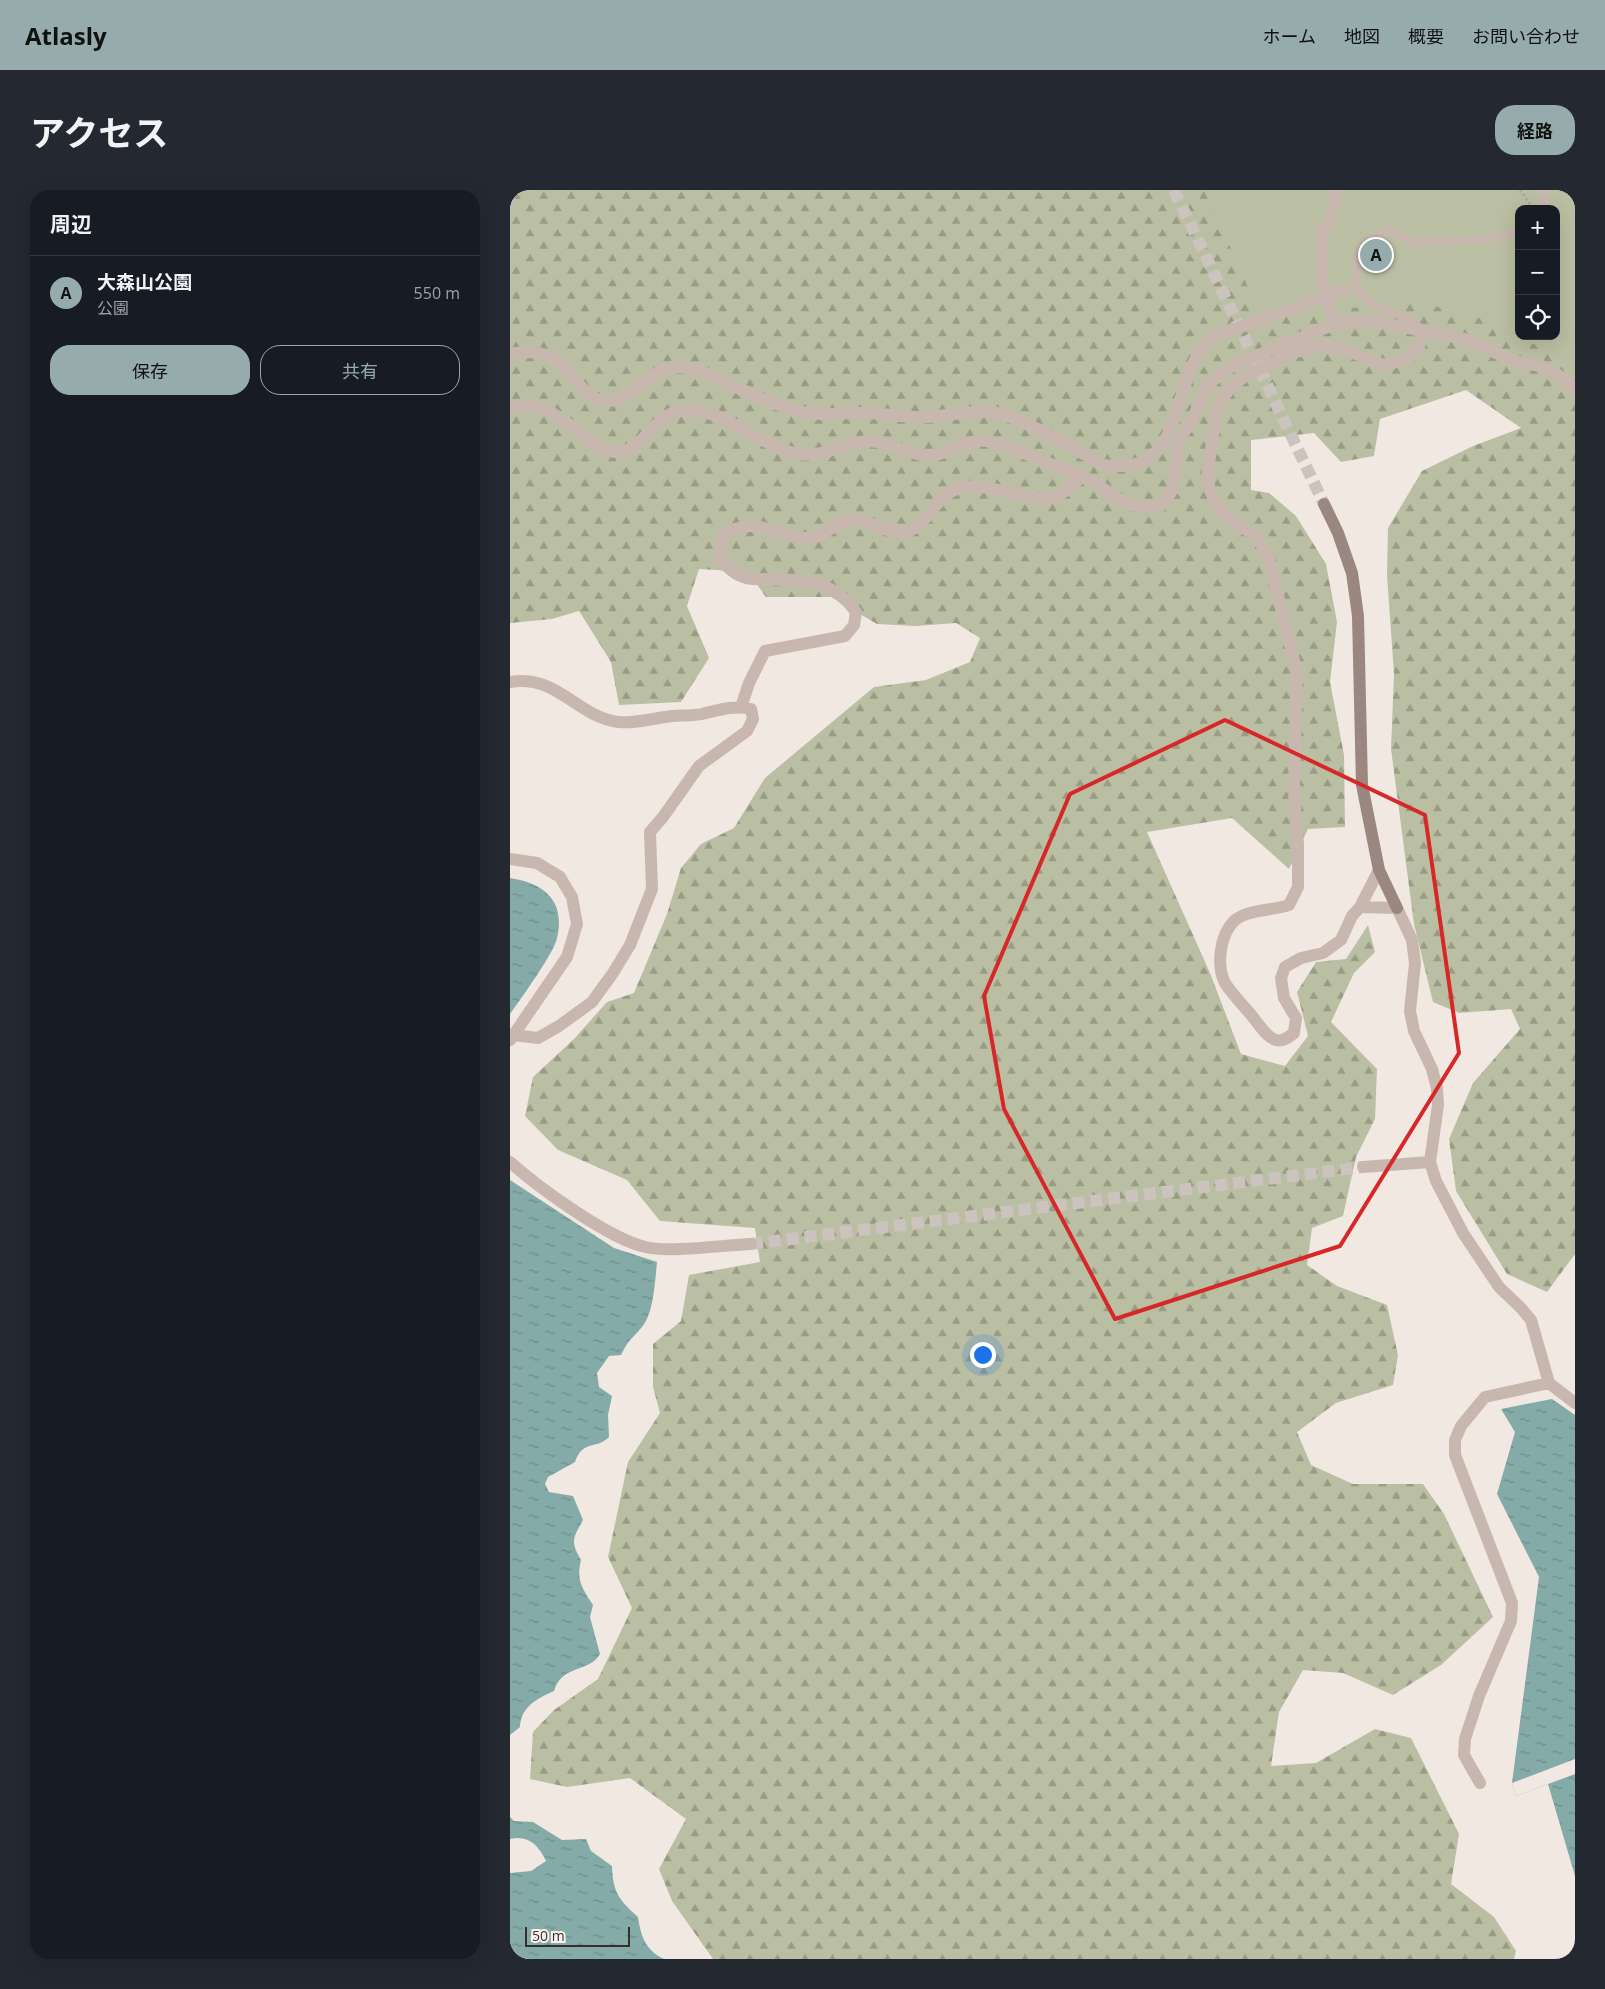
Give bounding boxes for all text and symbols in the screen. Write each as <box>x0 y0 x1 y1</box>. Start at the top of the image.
text: Atlasly <box>25 19 107 52</box>
text: ホーム <box>1263 24 1316 48</box>
text: 地図 <box>1344 24 1380 48</box>
text: 概要 <box>1408 24 1444 48</box>
text: お問い合わせ <box>1472 24 1580 48</box>
button: 経路 <box>1495 105 1575 155</box>
text: アクセス <box>30 109 168 156</box>
map controls <box>1515 205 1560 340</box>
button: + <box>1515 205 1560 250</box>
text: 周辺 <box>50 210 92 238</box>
pin: A <box>1360 236 1392 274</box>
button: − <box>1515 250 1560 295</box>
text: 大森山公園 <box>97 269 192 295</box>
text: A <box>60 282 72 304</box>
text: 550 m <box>414 282 460 304</box>
button: locate <box>1515 295 1560 340</box>
text: 公園 <box>97 297 129 319</box>
button: 保存 <box>50 345 250 395</box>
button: 共有 <box>260 345 460 395</box>
your location <box>970 1342 996 1368</box>
scale bar <box>525 1924 630 1947</box>
text: 50 m <box>532 1926 565 1945</box>

